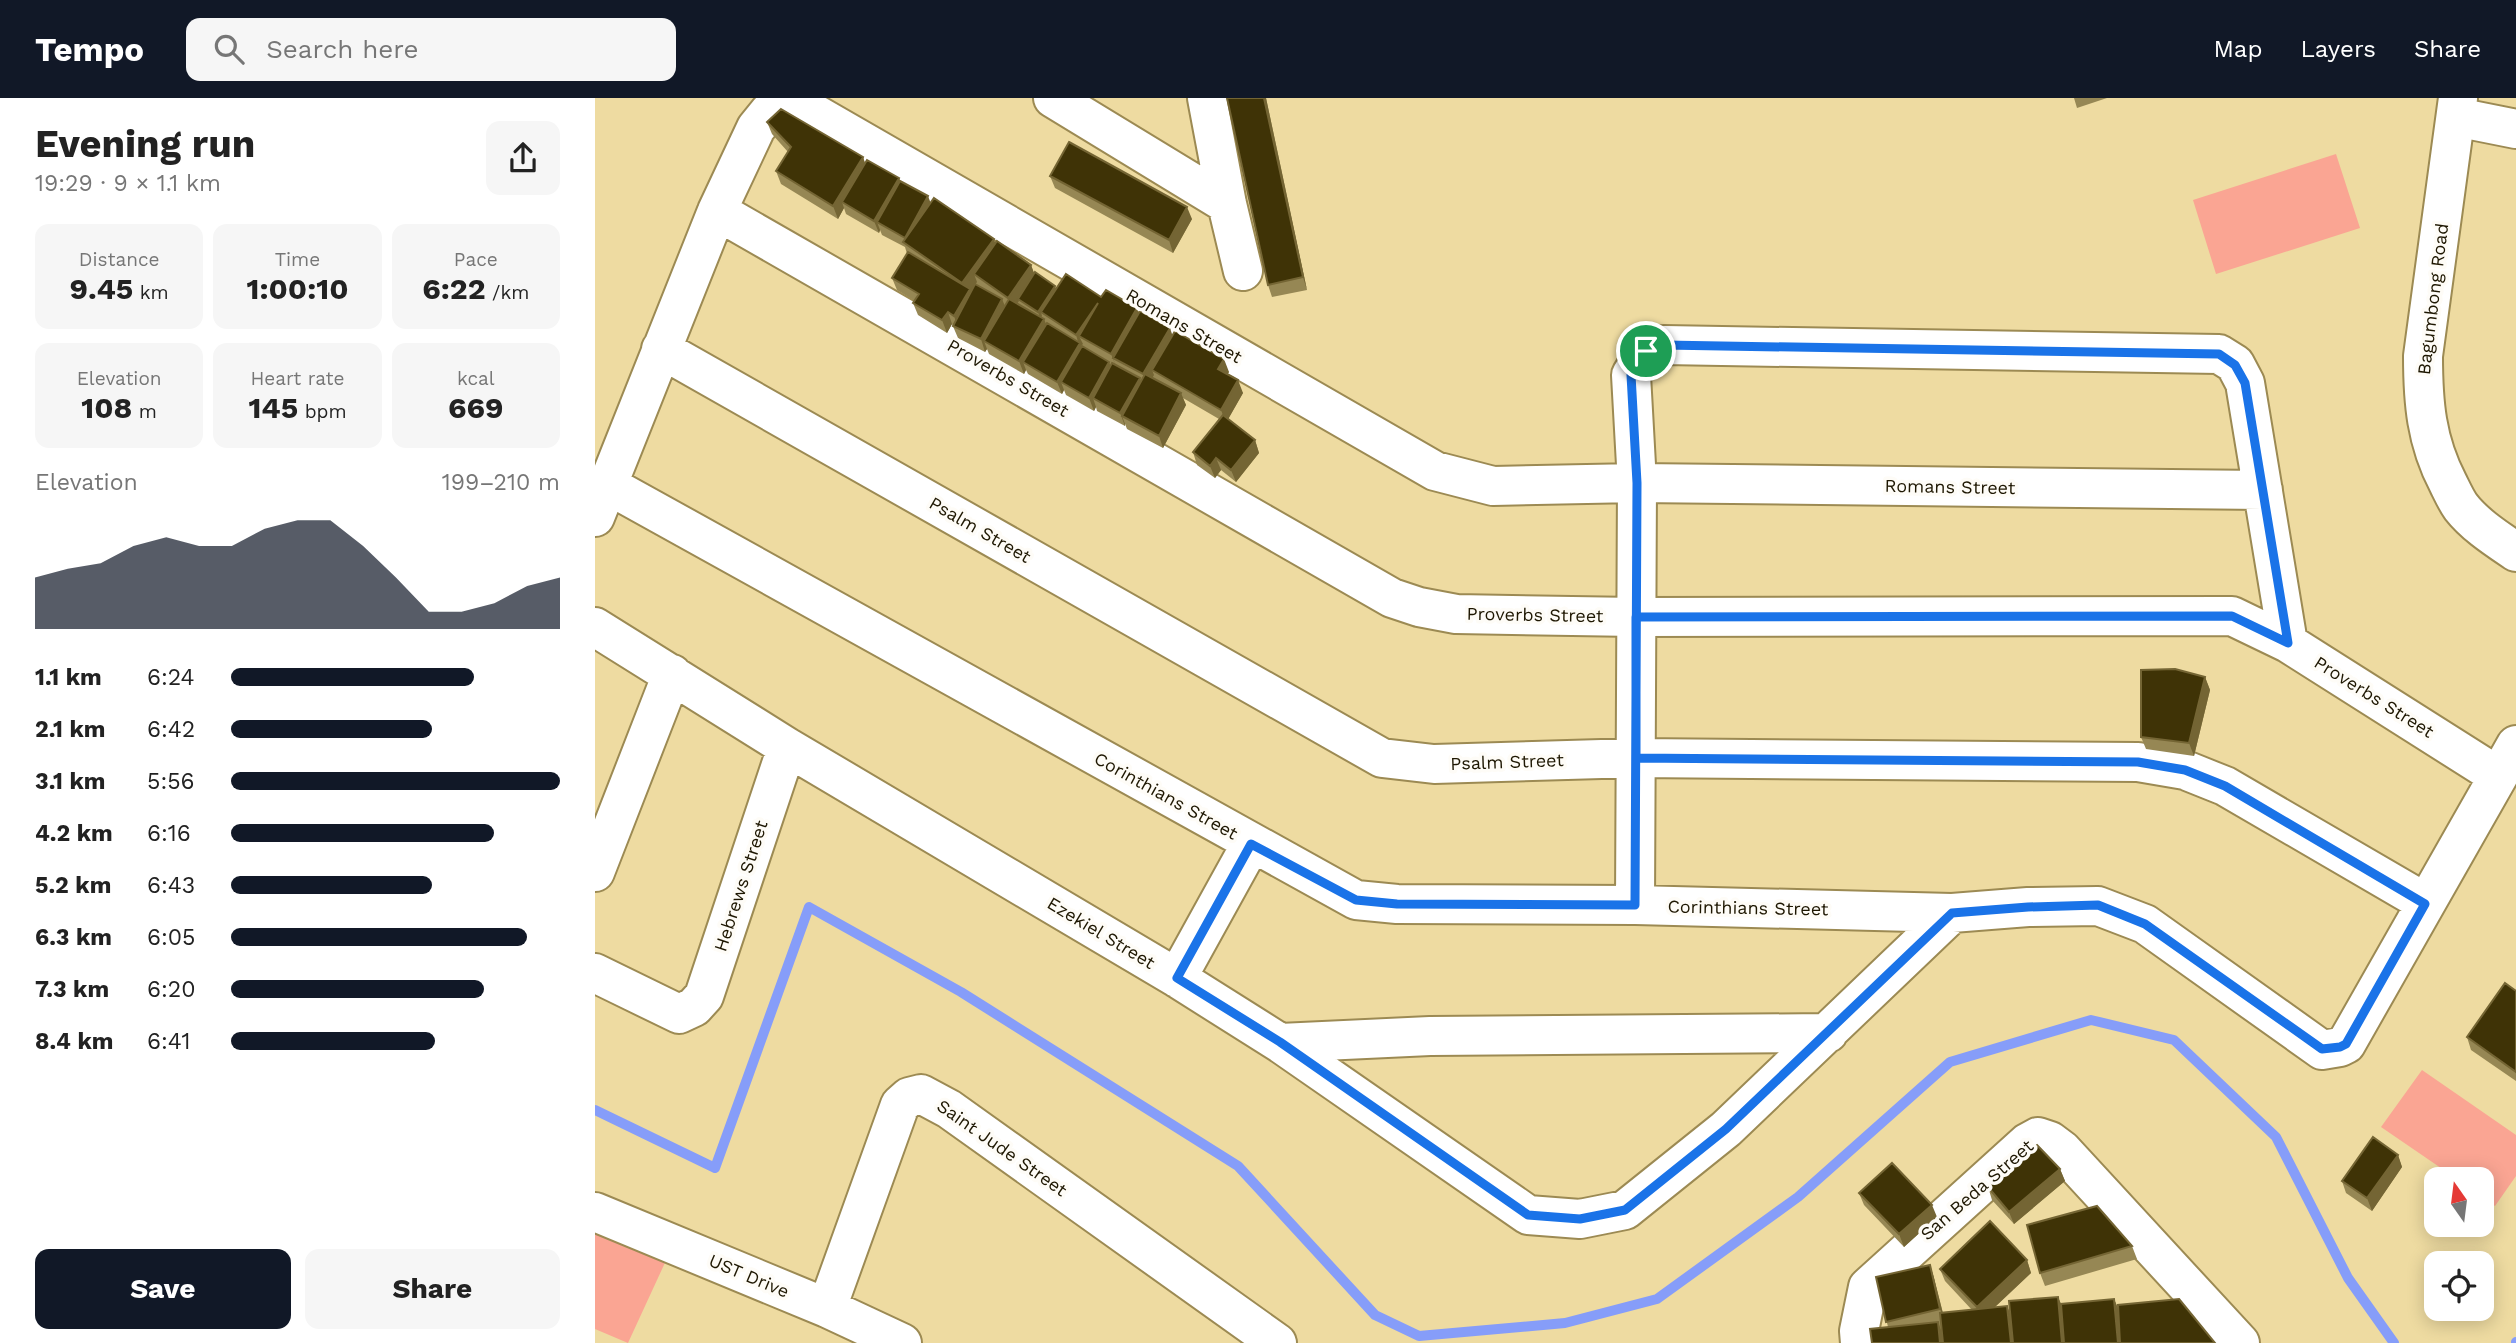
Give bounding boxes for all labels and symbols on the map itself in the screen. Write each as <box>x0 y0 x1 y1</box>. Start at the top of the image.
street label: Bagumbong Road <box>2413 222 2452 376</box>
street label: Romans Street <box>1122 284 1247 368</box>
pin <box>1616 321 1676 381</box>
street label: Proverbs Street <box>944 334 1073 421</box>
street label: Romans Street <box>1884 475 2016 498</box>
street label: Psalm Street <box>926 492 1035 567</box>
street label: Proverbs Street <box>1466 603 1604 626</box>
street label: Proverbs Street <box>2311 651 2438 742</box>
street label: Corinthians Street <box>1091 747 1242 844</box>
street label: Psalm Street <box>1450 749 1565 774</box>
street label: Hebrews Street <box>709 817 772 954</box>
street label: Ezekiel Street <box>1044 892 1159 973</box>
street label: Corinthians Street <box>1667 896 1829 919</box>
street label: Saint Jude Street <box>933 1095 1072 1201</box>
street label: San Beda Street <box>1916 1135 2038 1244</box>
north arrow <box>2424 1167 2494 1237</box>
street label: UST Drive <box>706 1249 792 1302</box>

